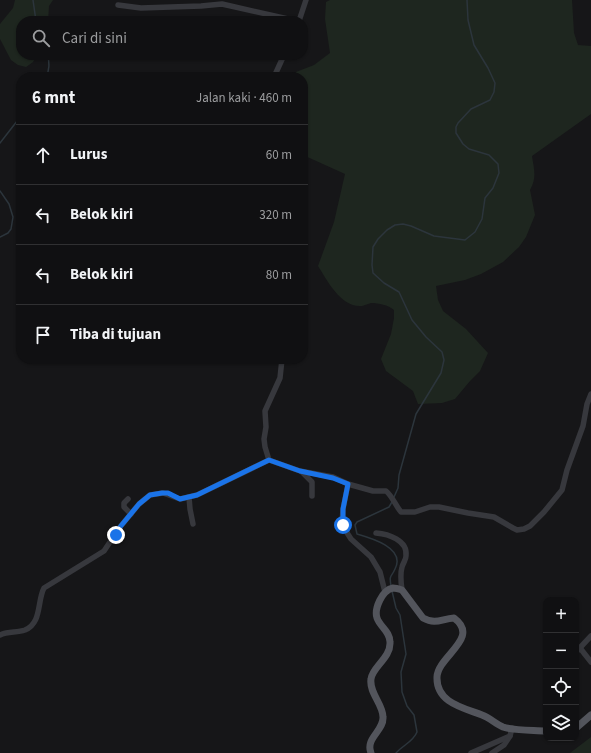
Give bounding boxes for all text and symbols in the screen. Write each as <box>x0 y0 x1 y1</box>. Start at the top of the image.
search box <box>16 16 308 60</box>
icon: search <box>30 27 52 49</box>
text: Cari di sini <box>62 28 127 49</box>
text: 6 mnt <box>32 86 75 110</box>
text: Jalan kaki · 460 m <box>196 89 292 107</box>
icon: ahead <box>32 144 54 166</box>
text: Lurus <box>70 144 107 165</box>
text: 60 m <box>266 146 292 164</box>
icon: left <box>32 204 54 226</box>
text: Belok kiri <box>70 204 133 225</box>
text: 320 m <box>259 206 292 224</box>
icon: left <box>32 264 54 286</box>
text: Belok kiri <box>70 264 133 285</box>
text: 80 m <box>266 266 292 284</box>
icon: arrive <box>32 324 54 346</box>
text: Tiba di tujuan <box>70 324 161 345</box>
route start <box>334 516 352 534</box>
route end <box>107 526 125 544</box>
map controls <box>543 597 579 741</box>
button: + <box>543 597 579 633</box>
button: − <box>543 633 579 669</box>
button: locate <box>543 669 579 705</box>
button: layers <box>543 705 579 741</box>

